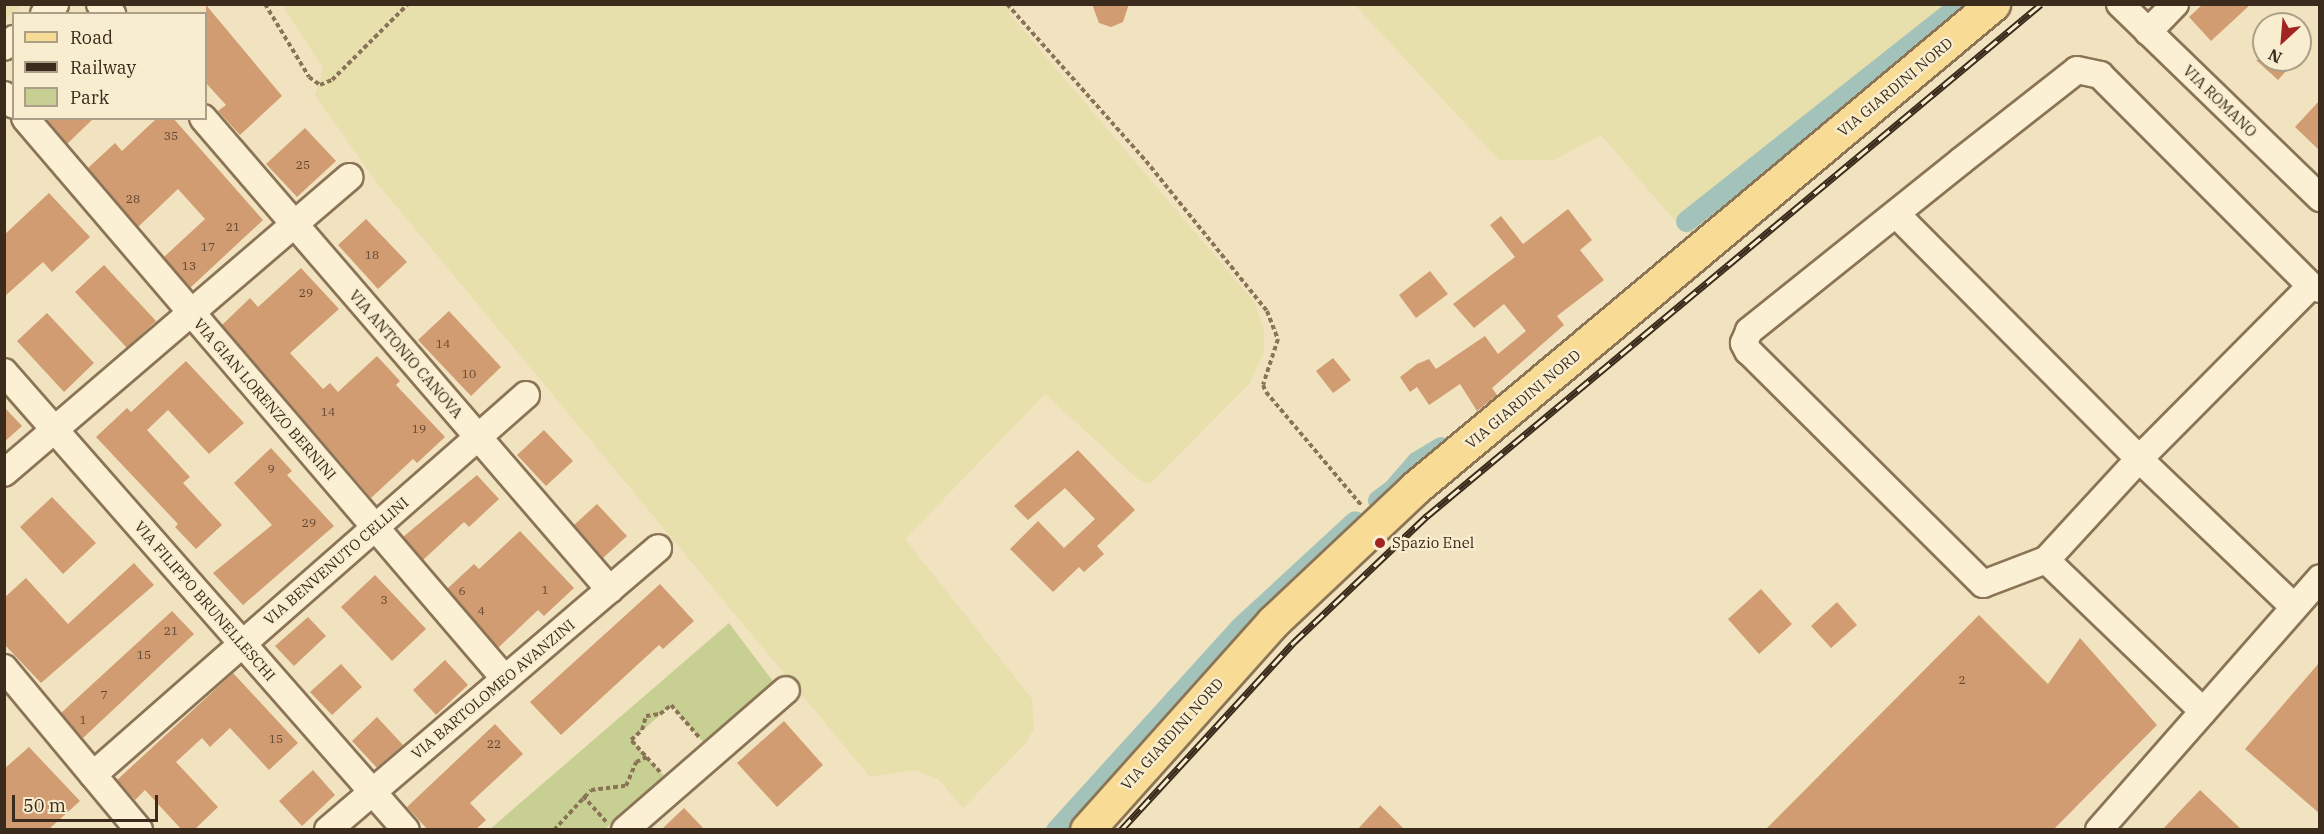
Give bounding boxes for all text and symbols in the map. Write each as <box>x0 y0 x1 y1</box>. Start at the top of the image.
legend <box>12 12 207 120</box>
north arrow <box>2252 12 2312 72</box>
text: Road <box>70 26 113 49</box>
street label: VIA GIARDINI NORD <box>1834 34 1956 140</box>
text: N <box>2265 45 2285 68</box>
text: Railway <box>70 56 136 79</box>
street label: VIA ROMANO <box>2179 61 2261 141</box>
text: Park <box>70 86 109 109</box>
house number: 35 <box>164 129 178 143</box>
house number: 25 <box>296 158 310 172</box>
house number: 28 <box>126 192 140 206</box>
house number: 21 <box>226 220 240 234</box>
house number: 17 <box>201 240 215 254</box>
house number: 18 <box>365 248 379 262</box>
house number: 13 <box>182 259 196 273</box>
house number: 29 <box>299 286 313 300</box>
street label: VIA ANTONIO CANOVA <box>345 286 467 422</box>
street label: VIA GIAN LORENZO BERNINI <box>190 315 340 483</box>
house number: 14 <box>436 337 450 351</box>
street label: VIA GIARDINI NORD <box>1462 346 1584 452</box>
house number: 10 <box>462 367 476 381</box>
house number: 14 <box>321 405 335 419</box>
house number: 19 <box>412 422 426 436</box>
house number: 9 <box>267 462 275 476</box>
street label: VIA BENVENUTO CELLINI <box>260 493 412 629</box>
house number: 29 <box>302 516 316 530</box>
street label: VIA FILIPPO BRUNELLESCHI <box>131 517 279 685</box>
place label: Spazio Enel <box>1392 534 1474 552</box>
marker: Spazio Enel <box>1373 536 1387 550</box>
house number: 1 <box>541 583 549 597</box>
house number: 6 <box>458 584 466 598</box>
house number: 3 <box>380 593 388 607</box>
house number: 4 <box>477 604 485 618</box>
street label: VIA BARTOLOMEO AVANZINI <box>408 615 578 763</box>
house number: 21 <box>164 624 178 638</box>
house number: 15 <box>137 648 151 662</box>
house number: 2 <box>1958 673 1966 687</box>
street label: VIA GIARDINI NORD <box>1117 674 1227 794</box>
house number: 7 <box>100 688 108 702</box>
house number: 1 <box>79 713 87 727</box>
house number: 15 <box>269 732 283 746</box>
house number: 22 <box>487 737 501 751</box>
scale bar <box>15 783 160 821</box>
text: 50 m <box>23 794 66 817</box>

